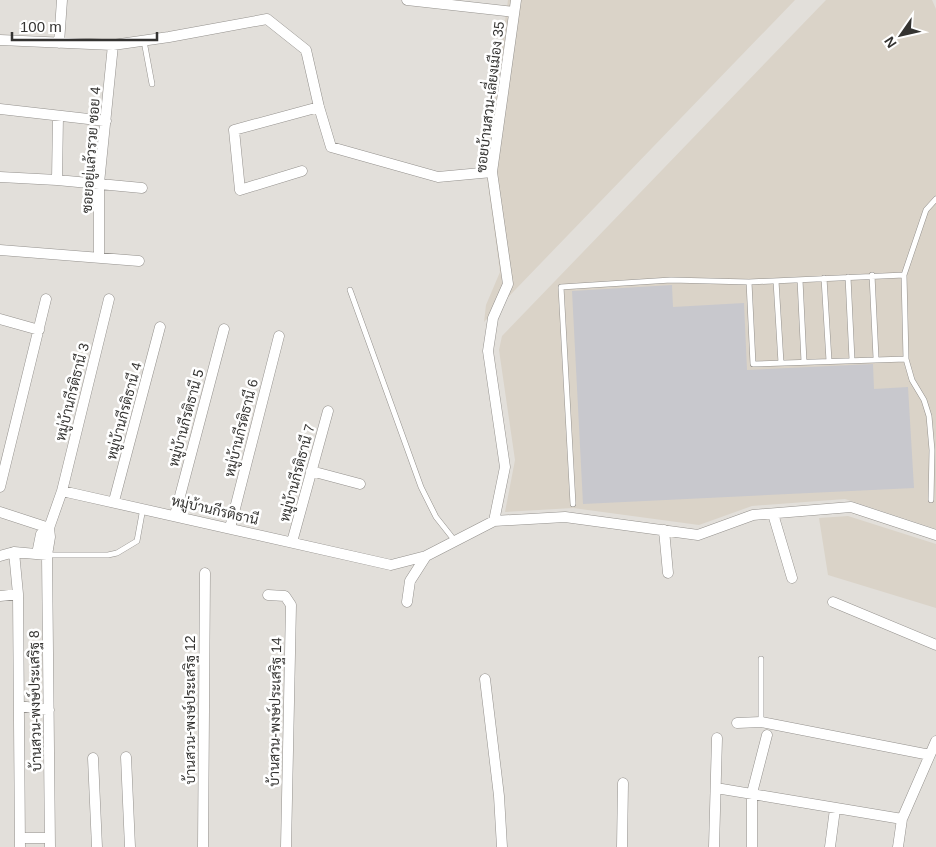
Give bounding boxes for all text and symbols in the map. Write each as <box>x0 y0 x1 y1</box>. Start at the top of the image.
scale bar <box>12 10 158 42</box>
north arrow <box>876 10 926 60</box>
text: 100 m <box>20 18 62 35</box>
street label: ซอยบ้านสวน-เลี่ยงเมือง 35 <box>469 20 507 174</box>
text: N <box>881 34 900 51</box>
street label: ซอยอยู่แล้วรวย ซอย 4 <box>78 86 105 214</box>
street label: หมู่บ้านกีรติธานี 3 <box>51 341 94 443</box>
street label: หมู่บ้านกีรติธานี 4 <box>102 360 147 462</box>
street label: หมู่บ้านกีรติธานี 5 <box>164 367 209 469</box>
street label: หมู่บ้านกีรติธานี 6 <box>220 377 263 479</box>
street label: หมู่บ้านกีรติธานี 7 <box>275 422 320 524</box>
street label: หมู่บ้านกีรติธานี <box>169 491 260 530</box>
street label: บ้านสวน-พงษ์ประเสริฐ 8 <box>25 630 45 772</box>
street label: บ้านสวน-พงษ์ประเสริฐ 12 <box>181 635 199 785</box>
street label: บ้านสวน-พงษ์ประเสริฐ 14 <box>265 637 285 787</box>

